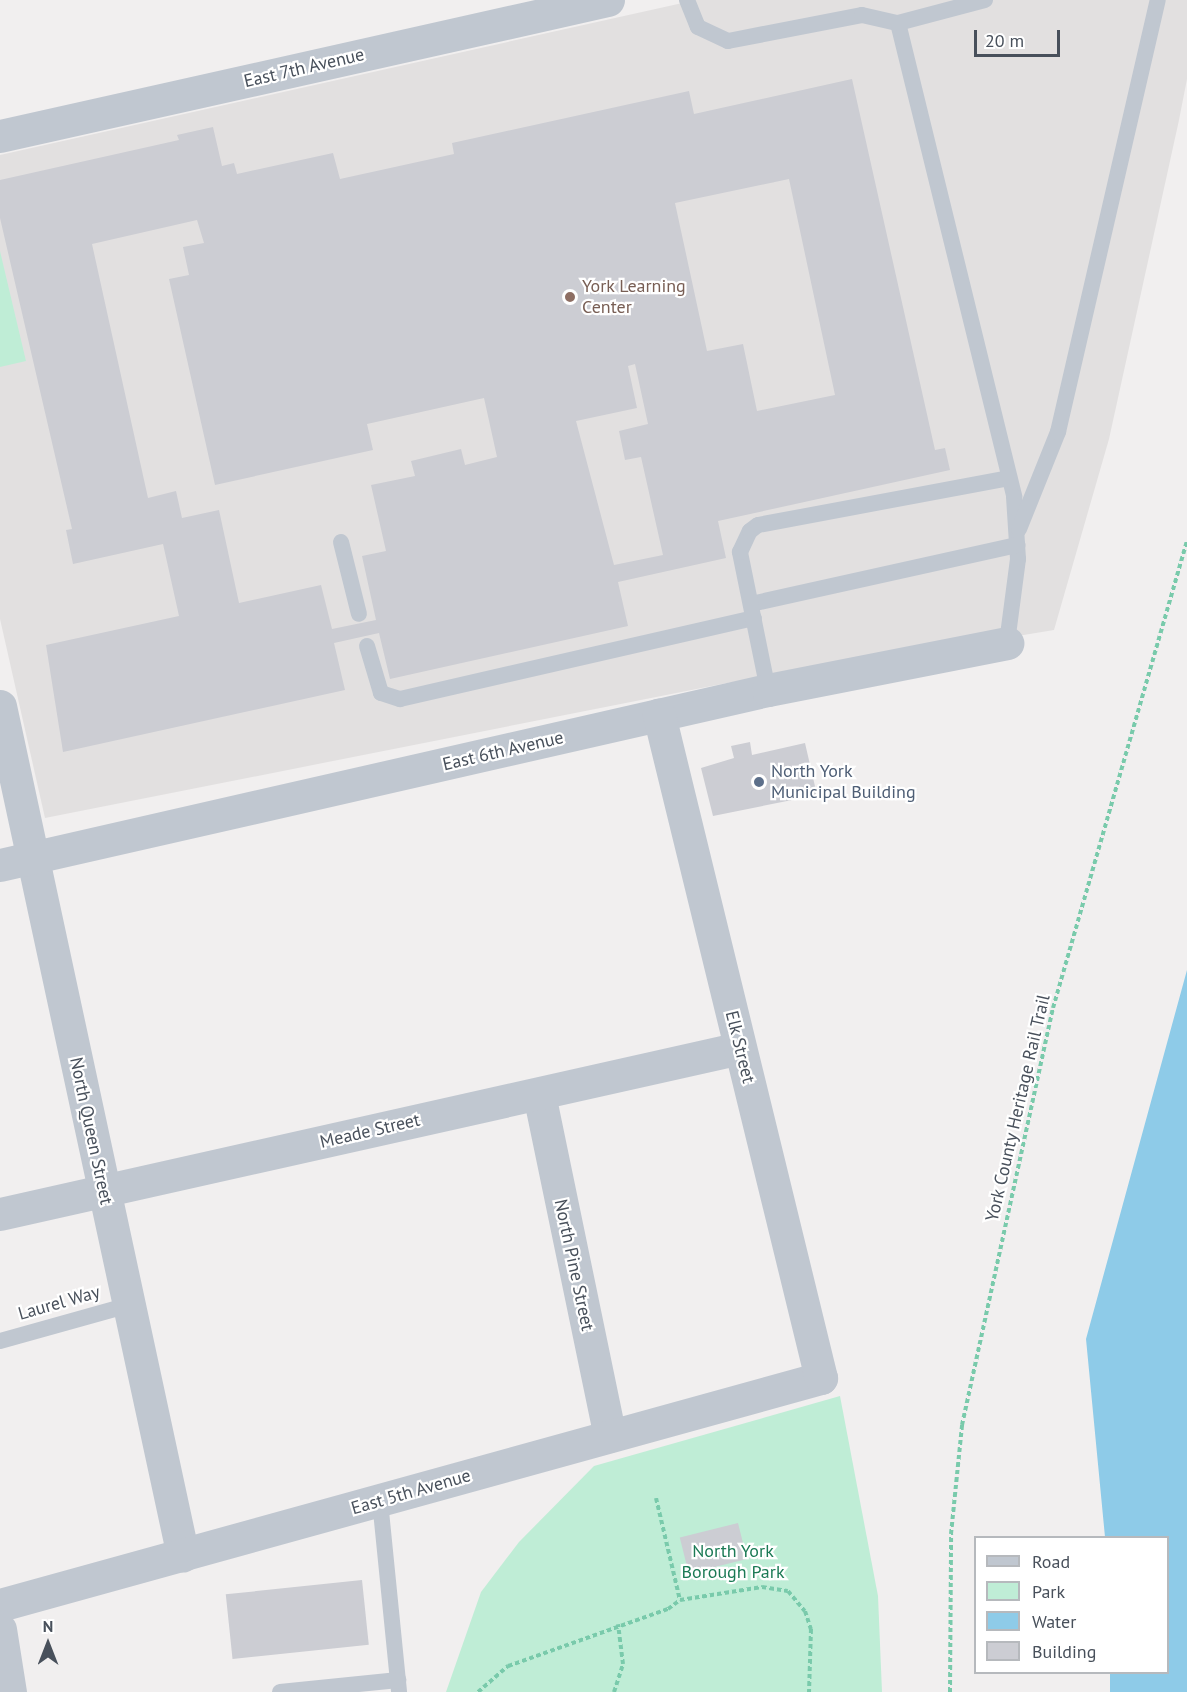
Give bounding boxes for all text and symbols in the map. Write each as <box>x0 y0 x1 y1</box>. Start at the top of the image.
scale bar <box>977 18 1062 56</box>
text: 20 m <box>985 29 1024 52</box>
street label: East 7th Avenue <box>241 44 367 92</box>
place label: York Learning Center <box>582 276 686 318</box>
marker: York Learning Center <box>563 290 577 304</box>
street label: East 6th Avenue <box>440 727 566 775</box>
place label: North York Municipal Building <box>771 761 916 804</box>
marker: North York Municipal Building <box>752 775 766 789</box>
street label: York County Heritage Rail Trail <box>981 991 1055 1225</box>
street label: Elk Street <box>721 1008 759 1086</box>
street label: North Queen Street <box>65 1055 117 1207</box>
street label: Meade Street <box>318 1109 422 1153</box>
street label: North Pine Street <box>550 1197 598 1333</box>
street label: Laurel Way <box>15 1281 103 1325</box>
street label: East 5th Avenue <box>349 1465 473 1519</box>
legend <box>974 1536 1169 1674</box>
park label: North York Borough Park <box>681 1541 785 1584</box>
text: Road <box>1032 1550 1070 1573</box>
text: Park <box>1032 1580 1065 1603</box>
text: Water <box>1032 1610 1076 1633</box>
north arrow <box>18 1614 78 1674</box>
text: N <box>43 1616 53 1636</box>
text: Building <box>1032 1640 1096 1663</box>

